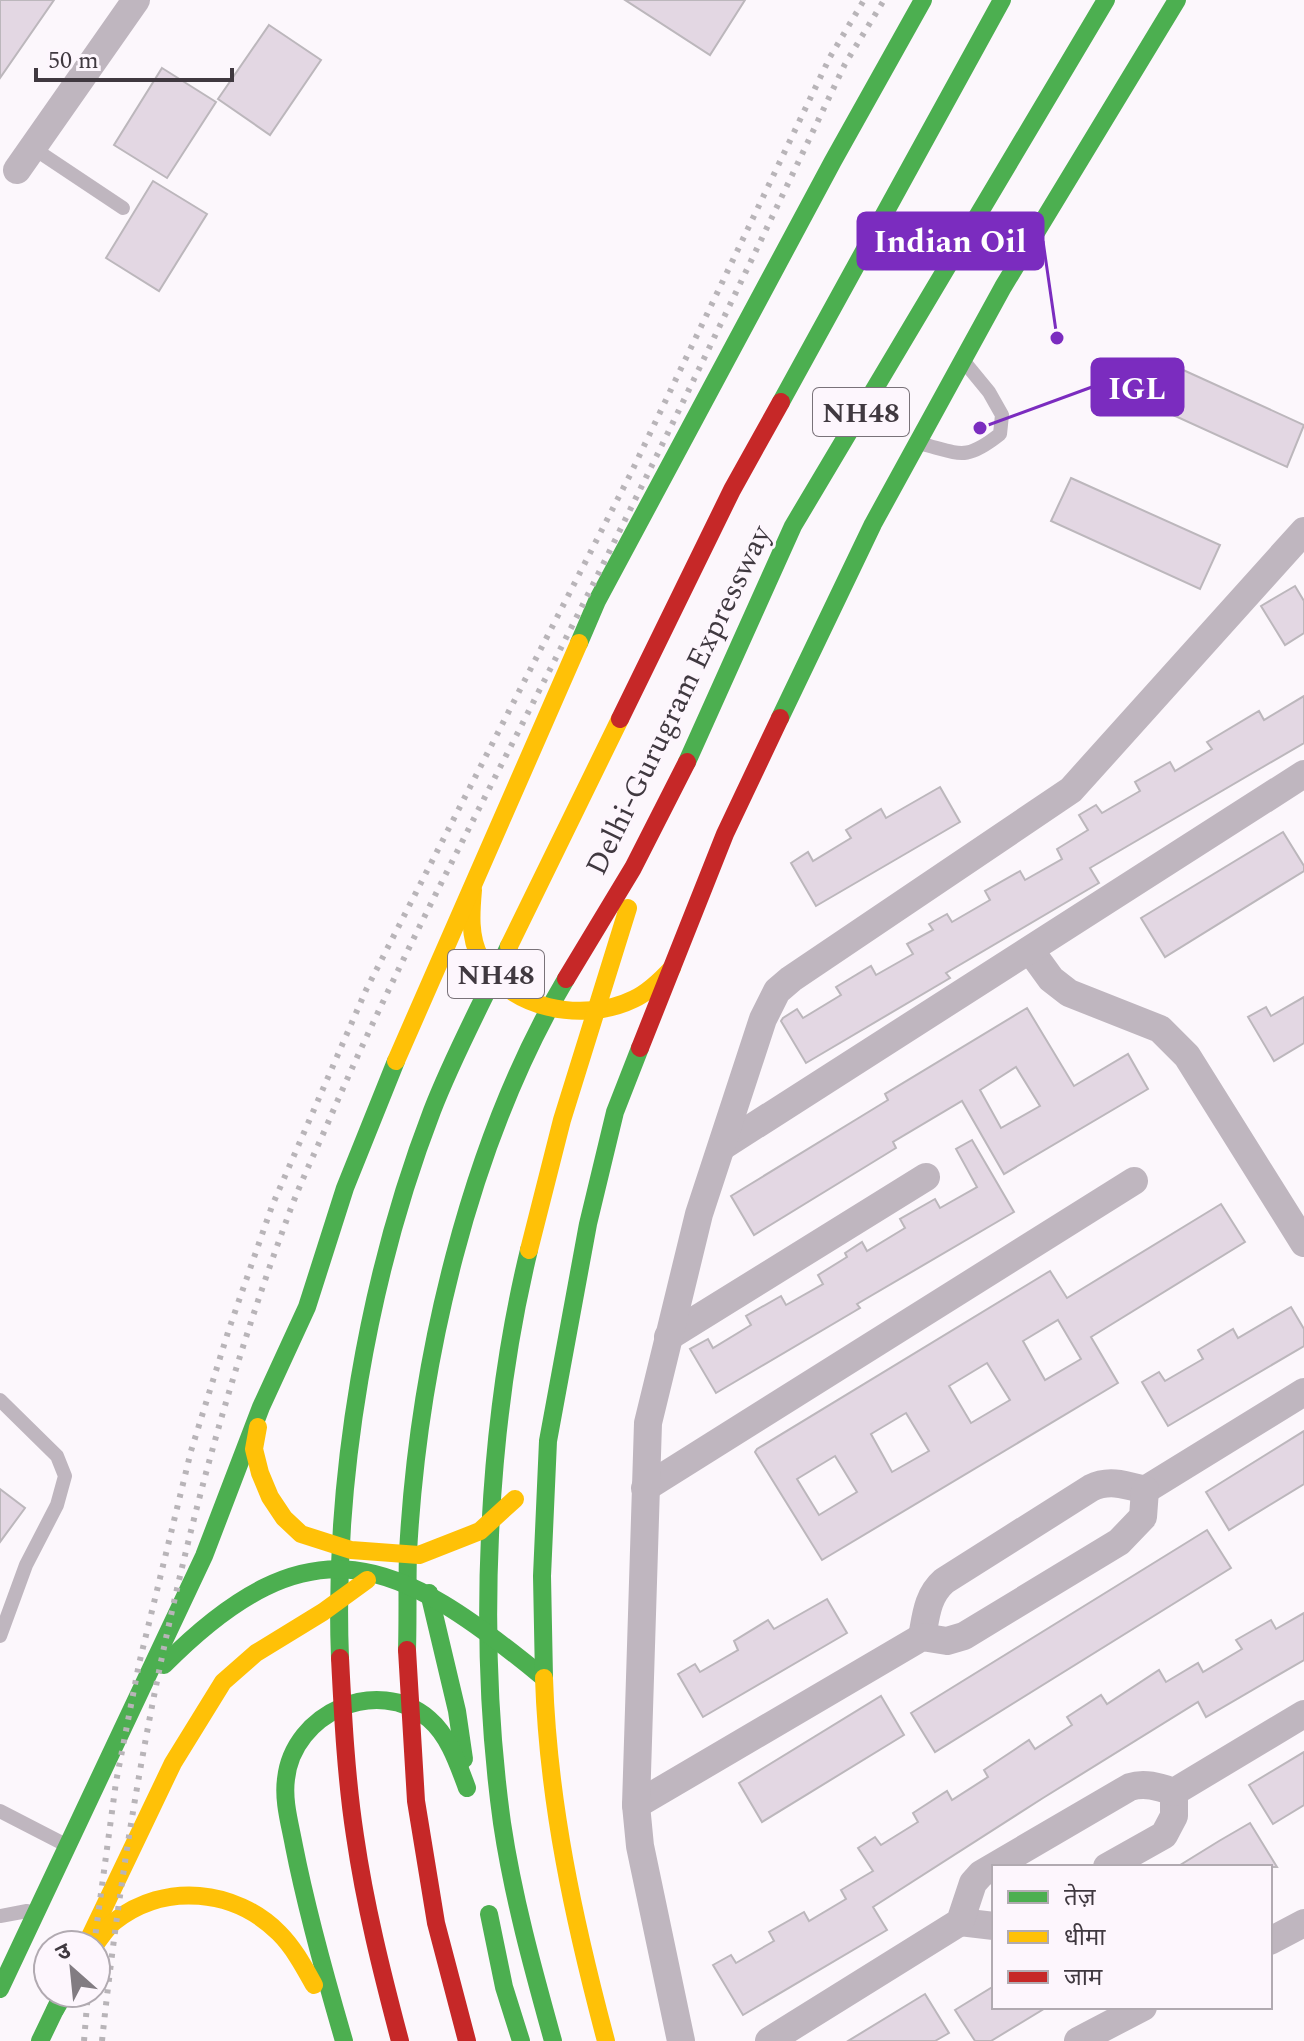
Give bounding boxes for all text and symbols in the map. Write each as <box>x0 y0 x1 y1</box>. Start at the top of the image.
scale bar <box>36 32 232 82</box>
text: 50 m <box>48 43 99 79</box>
callout: Indian Oil <box>858 213 1043 269</box>
text: Indian Oil <box>874 218 1026 267</box>
callout: IGL <box>1092 359 1183 415</box>
text: IGL <box>1108 365 1166 414</box>
road number: NH48 <box>813 388 909 436</box>
street label: Delhi-Gurugram Expressway <box>574 516 785 883</box>
road number: NH48 <box>448 950 544 998</box>
legend <box>992 1865 1272 2009</box>
text: तेज़ <box>1064 1880 1097 1916</box>
text: धीमा <box>1064 1920 1106 1956</box>
north arrow <box>32 1929 112 2009</box>
text: उ <box>50 1934 78 1970</box>
text: जाम <box>1064 1960 1103 1996</box>

